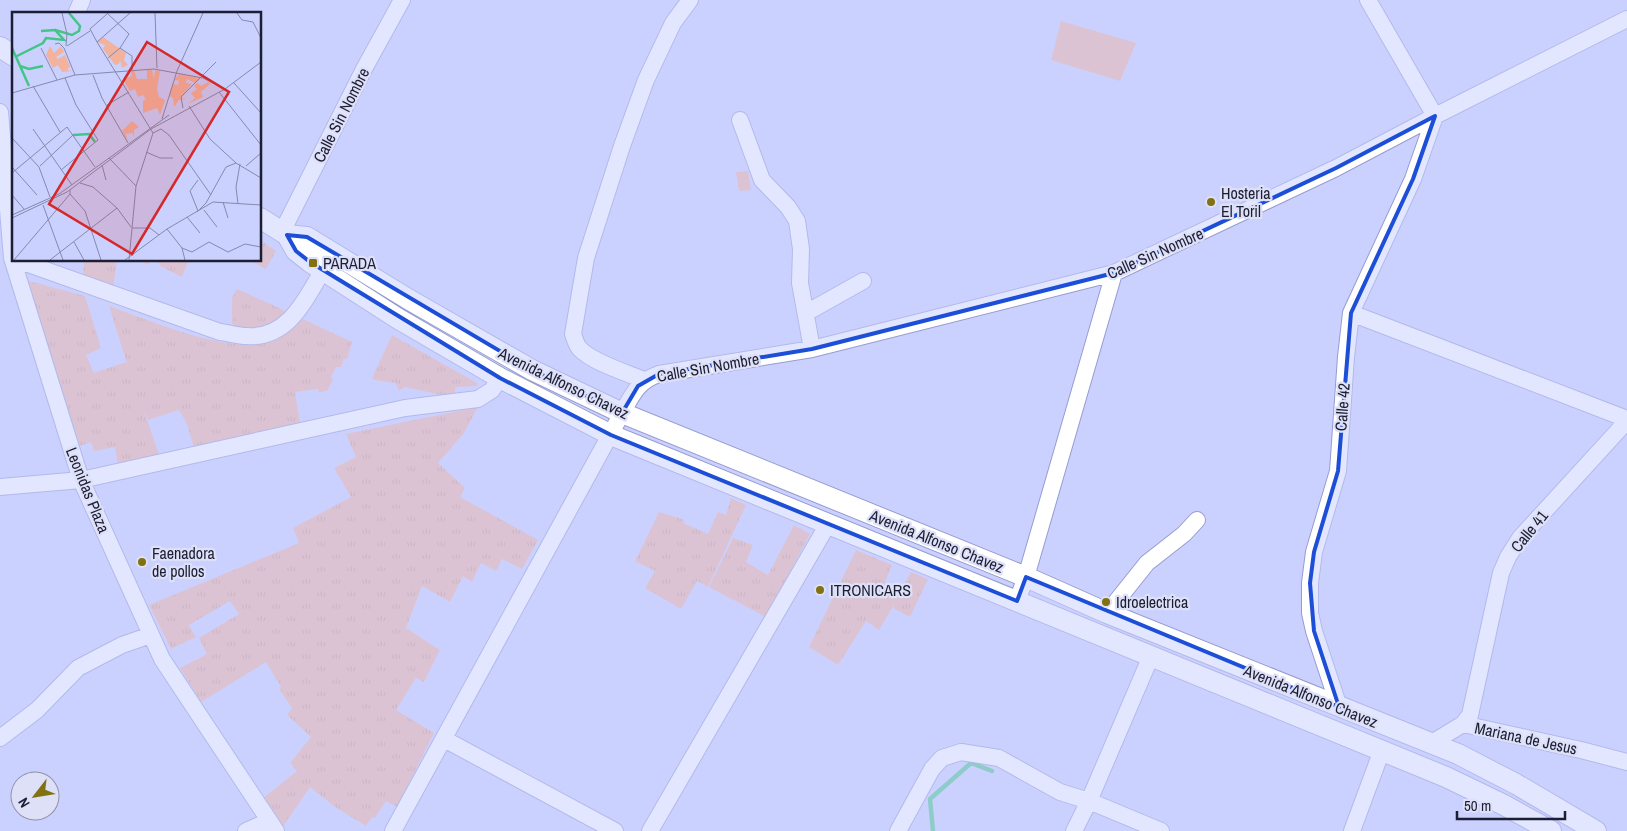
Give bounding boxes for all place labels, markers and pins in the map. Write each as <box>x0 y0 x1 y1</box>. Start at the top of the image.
place label: Hosteria El Toril <box>1221 182 1271 222</box>
marker: Hosteria El Toril <box>1205 196 1217 208</box>
place label: PARADA <box>323 252 376 274</box>
marker: PARADA <box>307 257 319 269</box>
place label: Faenadora de pollos <box>152 542 216 582</box>
marker: Faenadora de pollos <box>136 556 148 568</box>
place label: ITRONICARS <box>830 579 911 601</box>
marker: ITRONICARS <box>814 584 826 596</box>
place label: Idroelectrica <box>1116 591 1189 613</box>
marker: Idroelectrica <box>1100 596 1112 608</box>

